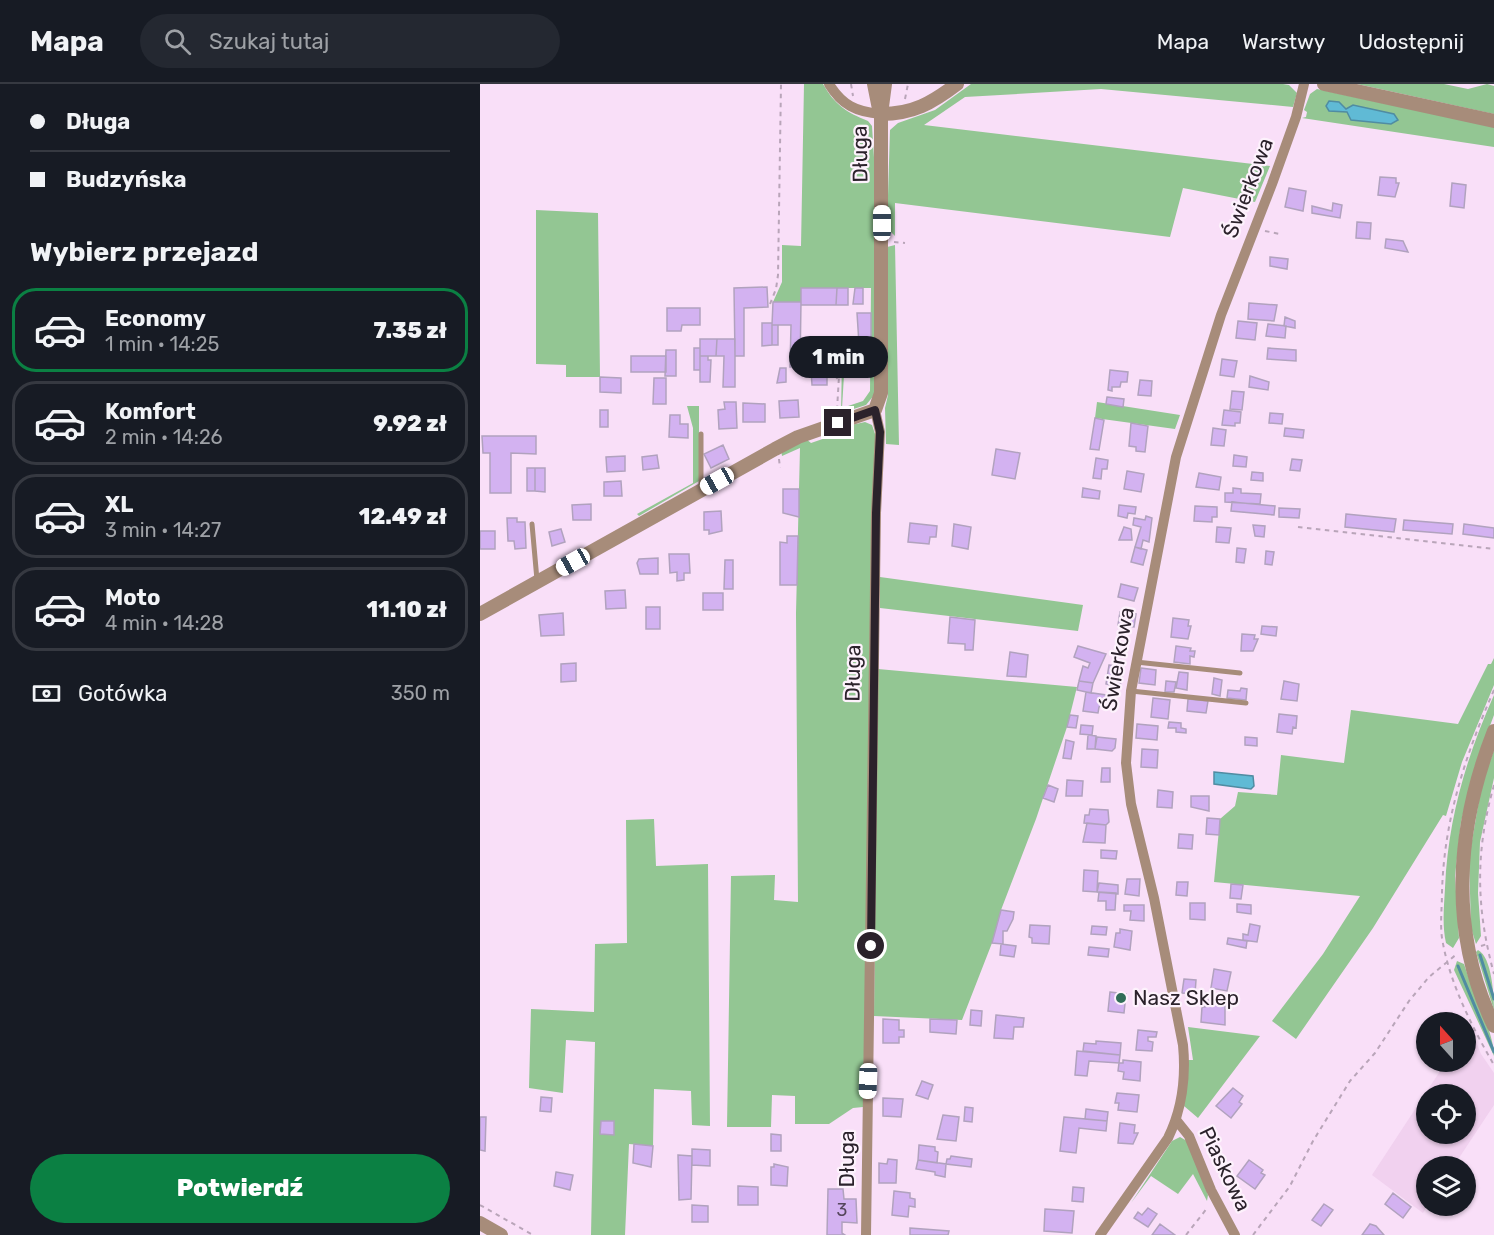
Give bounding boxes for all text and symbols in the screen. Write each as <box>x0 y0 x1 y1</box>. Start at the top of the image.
search box <box>140 14 560 68</box>
text: Mapa <box>30 25 104 58</box>
icon: search <box>161 25 194 58</box>
text: Szukaj tutaj <box>209 28 329 55</box>
text: Mapa <box>1157 29 1209 54</box>
text: Warstwy <box>1242 29 1325 54</box>
text: Udostępnij <box>1358 29 1464 54</box>
text: Długa <box>66 108 130 135</box>
street label: Długa <box>847 125 872 183</box>
street label: Świerkowa <box>1217 134 1278 241</box>
text: Budzyńska <box>66 166 187 193</box>
car <box>873 205 891 241</box>
text: Wybierz przejazd <box>30 236 258 268</box>
icon: car <box>33 303 87 357</box>
text: Economy <box>105 305 206 332</box>
text: 7.35 zł <box>374 317 447 344</box>
text: 1 min · 14:25 <box>105 332 219 356</box>
callout: 1 min <box>788 336 887 378</box>
text: 1 min <box>812 345 865 369</box>
icon: car <box>33 396 87 450</box>
text: Komfort <box>105 398 196 425</box>
route end <box>824 409 851 436</box>
text: 9.92 zł <box>373 410 447 437</box>
text: 2 min · 14:26 <box>105 425 223 449</box>
car <box>697 464 737 498</box>
icon: car <box>33 489 87 543</box>
text: XL <box>105 491 133 518</box>
text: 12.49 zł <box>359 503 447 530</box>
text: 3 min · 14:27 <box>105 518 221 542</box>
car <box>553 545 593 579</box>
icon: car <box>33 582 87 636</box>
text: Moto <box>105 584 160 611</box>
text: 11.10 zł <box>367 596 447 623</box>
street label: Świerkowa <box>1096 605 1139 713</box>
text: 4 min · 14:28 <box>105 611 224 635</box>
street label: Długa <box>840 644 865 702</box>
icon: cash <box>30 677 63 710</box>
text: Gotówka <box>78 680 167 707</box>
text: 350 m <box>391 681 450 705</box>
route start <box>857 932 884 959</box>
place label: Nasz Sklep <box>1133 985 1239 1010</box>
marker: Nasz Sklep <box>1114 991 1128 1005</box>
north arrow <box>1416 1012 1476 1072</box>
map controls <box>1416 1012 1476 1216</box>
car <box>858 1063 878 1099</box>
button: locate <box>1416 1084 1476 1144</box>
street label: Piaskowa <box>1194 1122 1257 1215</box>
street label: Długa <box>834 1130 859 1188</box>
button: Potwierdź <box>30 1154 450 1223</box>
button: layers <box>1416 1156 1476 1216</box>
house number: 3 <box>837 1199 847 1221</box>

